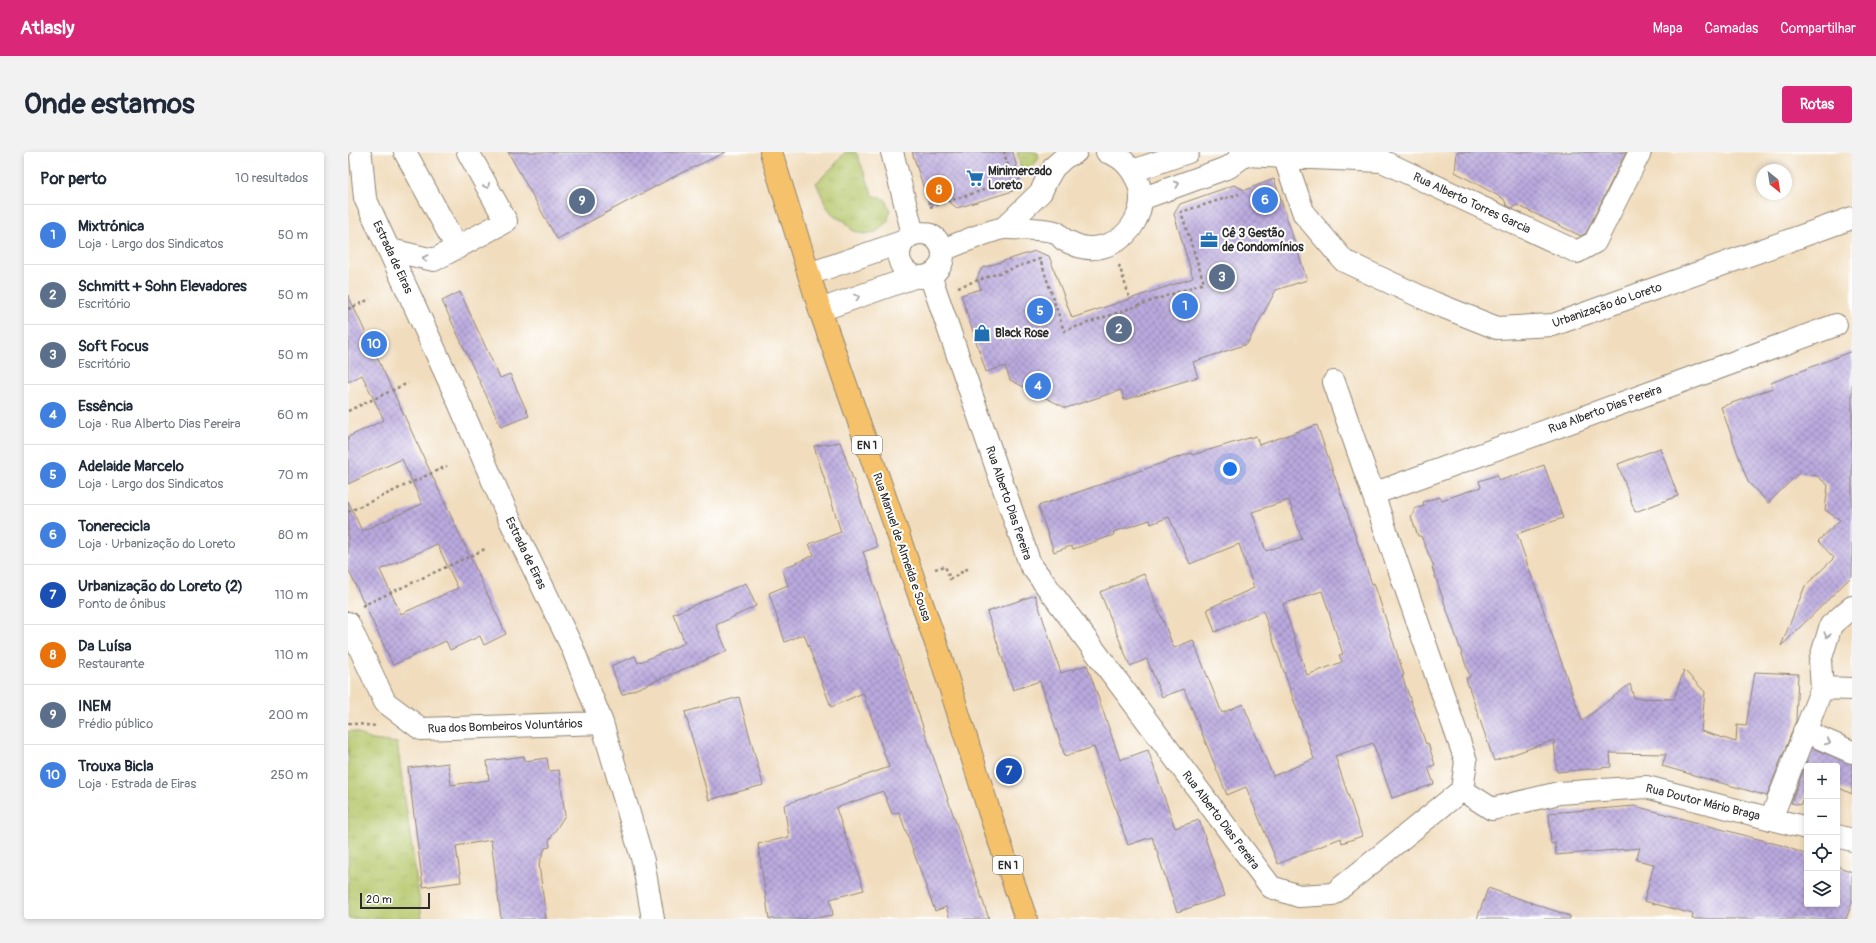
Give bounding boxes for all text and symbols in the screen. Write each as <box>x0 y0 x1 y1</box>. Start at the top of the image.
text: Atlasly <box>20 16 74 40</box>
text: Mapa <box>1653 20 1682 37</box>
text: Camadas <box>1704 20 1758 37</box>
text: Compartilhar <box>1780 20 1856 37</box>
button: Rotas <box>1782 86 1852 123</box>
text: Onde estamos <box>24 87 195 122</box>
place label: Minimercado Loreto <box>988 164 1052 193</box>
north arrow <box>1756 164 1792 200</box>
text: Por perto <box>40 168 107 189</box>
supermarket icon: Minimercado Loreto <box>965 168 985 188</box>
text: 10 resultados <box>235 170 308 186</box>
street label: Rua Alberto Torres Garcia <box>1411 170 1533 238</box>
pin: 8 <box>926 175 952 205</box>
one-way arrow <box>1174 181 1181 189</box>
one-way arrow <box>482 182 489 189</box>
pin: 6 <box>1252 185 1278 215</box>
pin: 9 <box>569 186 595 216</box>
text: Mixtrónica <box>78 217 144 236</box>
street label: Estrada de Eiras <box>369 218 416 297</box>
place label: Cê 3 Gestão de Condomínios <box>1222 226 1304 255</box>
text: 1 <box>50 227 56 243</box>
text: 50 m <box>278 227 308 243</box>
office icon: Cê 3 Gestão de Condomínios <box>1199 230 1219 250</box>
text: Loja · Largo dos Sindicatos <box>78 236 223 252</box>
one-way arrow <box>422 255 429 263</box>
pin: 3 <box>1209 262 1235 292</box>
text: Schmitt + Sohn Elevadores <box>78 277 247 296</box>
street label: Urbanização do Loreto <box>1550 280 1664 331</box>
text: 2 <box>49 287 57 303</box>
text: 50 m <box>278 287 308 303</box>
pin: 1 <box>1172 291 1198 321</box>
one-way arrow <box>854 294 861 302</box>
text: Escritório <box>78 296 130 312</box>
pin: 5 <box>1027 296 1053 326</box>
pin: 2 <box>1106 314 1132 344</box>
shop icon: Black Rose <box>972 323 992 343</box>
place label: Black Rose <box>995 326 1050 341</box>
pin: 10 <box>361 329 387 359</box>
text: Soft Focus <box>78 337 148 356</box>
text: 3 <box>49 347 57 363</box>
text: 50 m <box>278 347 308 363</box>
text: Escritório <box>78 356 130 372</box>
pin: 4 <box>1025 371 1051 401</box>
street label: Rua Alberto Dias Pereira <box>1546 382 1664 437</box>
text: Essência <box>78 397 133 416</box>
text: 4 <box>49 407 57 423</box>
text: 60 m <box>277 407 308 423</box>
text: Loja · Rua Alberto Dias Pereira <box>78 416 241 432</box>
road number: EN 1 <box>852 436 882 454</box>
street label: Rua Alberto Dias Pereira <box>982 444 1035 562</box>
text: Adelaide Marcelo <box>78 457 184 476</box>
your location <box>1220 459 1240 479</box>
text: 5 <box>49 467 57 483</box>
text: 70 m <box>278 467 308 483</box>
street label: Rua Manuel de Almeida e Sousa <box>869 471 934 624</box>
text: Loja · Largo dos Sindicatos <box>78 476 223 492</box>
street label: Estrada de Eiras <box>502 515 550 592</box>
text: Tonerecicla <box>78 517 150 536</box>
text: 6 <box>49 527 57 543</box>
text: 80 m <box>278 527 308 543</box>
text: Loja · Urbanização do Loreto <box>78 536 235 552</box>
text: Urbanização do Loreto (2) <box>78 577 243 596</box>
text: 7 <box>50 587 56 603</box>
text: 110 m <box>275 587 308 603</box>
text: Ponto de ônibus <box>78 596 166 612</box>
one-way arrow <box>1823 632 1832 639</box>
text: Da Luísa <box>78 637 132 656</box>
text: 8 <box>50 647 56 663</box>
text: 110 m <box>275 647 308 663</box>
text: Restaurante <box>78 656 144 672</box>
text: INEM <box>78 697 111 716</box>
text: 9 <box>50 707 56 723</box>
text: 200 m <box>269 707 308 723</box>
text: Prédio público <box>78 716 153 732</box>
street label: Rua dos Bombeiros Voluntários <box>427 716 583 737</box>
one-way arrow <box>1825 737 1832 745</box>
pin: 7 <box>996 756 1022 786</box>
text: Trouxa Bicla <box>78 757 154 776</box>
map controls <box>1804 763 1840 907</box>
button: + <box>1804 763 1840 799</box>
text: 10 <box>46 767 60 783</box>
text: 250 m <box>270 767 308 783</box>
street label: Rua Alberto Dias Pereira <box>1179 768 1263 873</box>
text: Loja · Estrada de Eiras <box>78 776 196 792</box>
street label: Rua Doutor Mário Braga <box>1644 781 1762 824</box>
button: − <box>1804 799 1840 835</box>
button: locate <box>1804 835 1840 871</box>
road number: EN 1 <box>993 856 1023 874</box>
button: layers <box>1804 871 1840 907</box>
scale bar <box>360 891 430 910</box>
text: 20 m <box>366 893 392 906</box>

